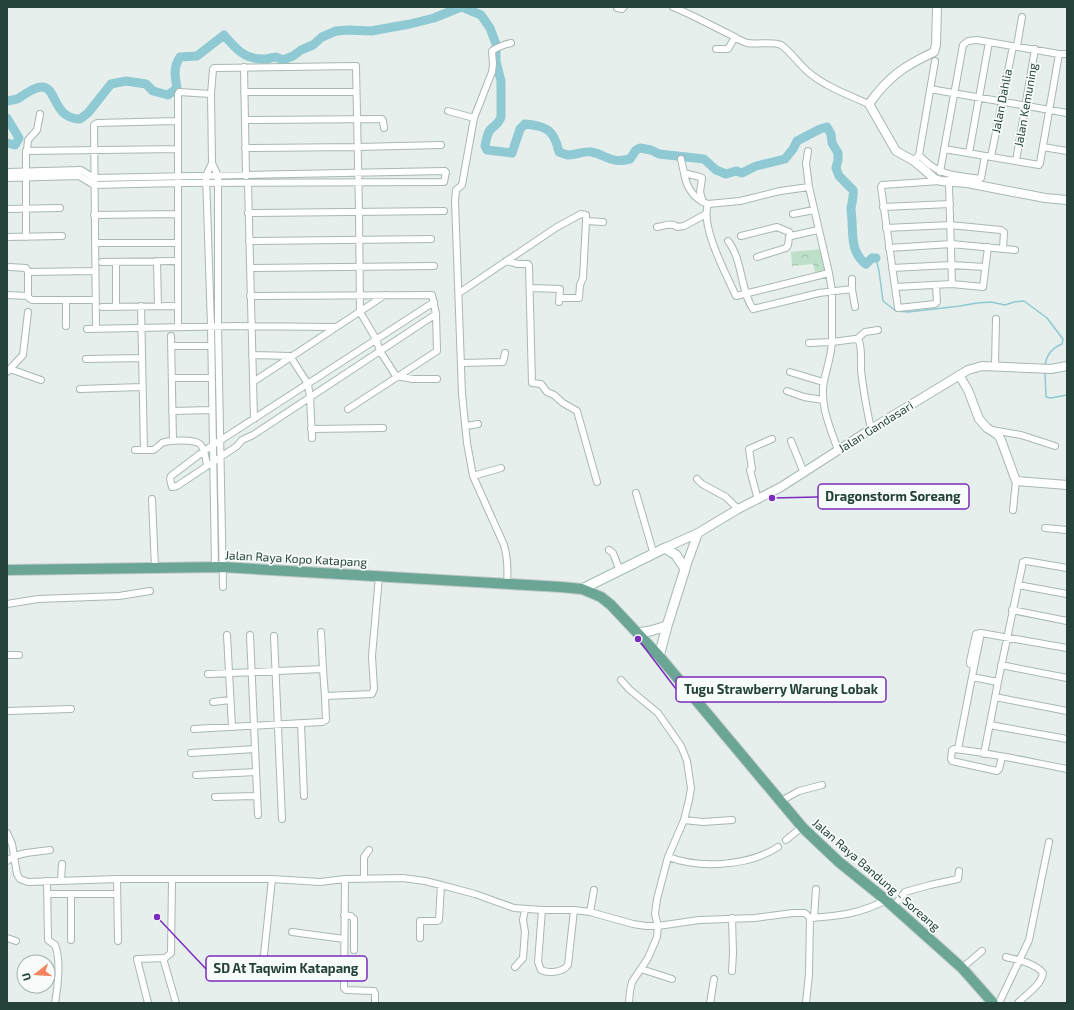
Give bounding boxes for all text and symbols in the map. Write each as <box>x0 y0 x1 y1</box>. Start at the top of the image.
street label: Jalan Kemuning <box>1011 62 1039 148</box>
street label: Jalan Dahlia <box>988 68 1014 134</box>
street label: Jalan Gandasari <box>835 398 915 455</box>
callout: Dragonstorm Soreang <box>818 484 969 509</box>
text: Dragonstorm Soreang <box>825 488 961 504</box>
street label: Jalan Raya Kopo Katapang <box>225 547 368 569</box>
callout: Tugu Strawberry Warung Lobak <box>676 677 886 702</box>
text: Tugu Strawberry Warung Lobak <box>684 681 879 697</box>
street label: Jalan Raya Bandung - Soreang <box>810 815 943 934</box>
north arrow <box>16 954 56 994</box>
callout: SD At Taqwim Katapang <box>206 956 367 981</box>
text: SD At Taqwim Katapang <box>214 960 359 976</box>
text: U <box>19 972 33 983</box>

